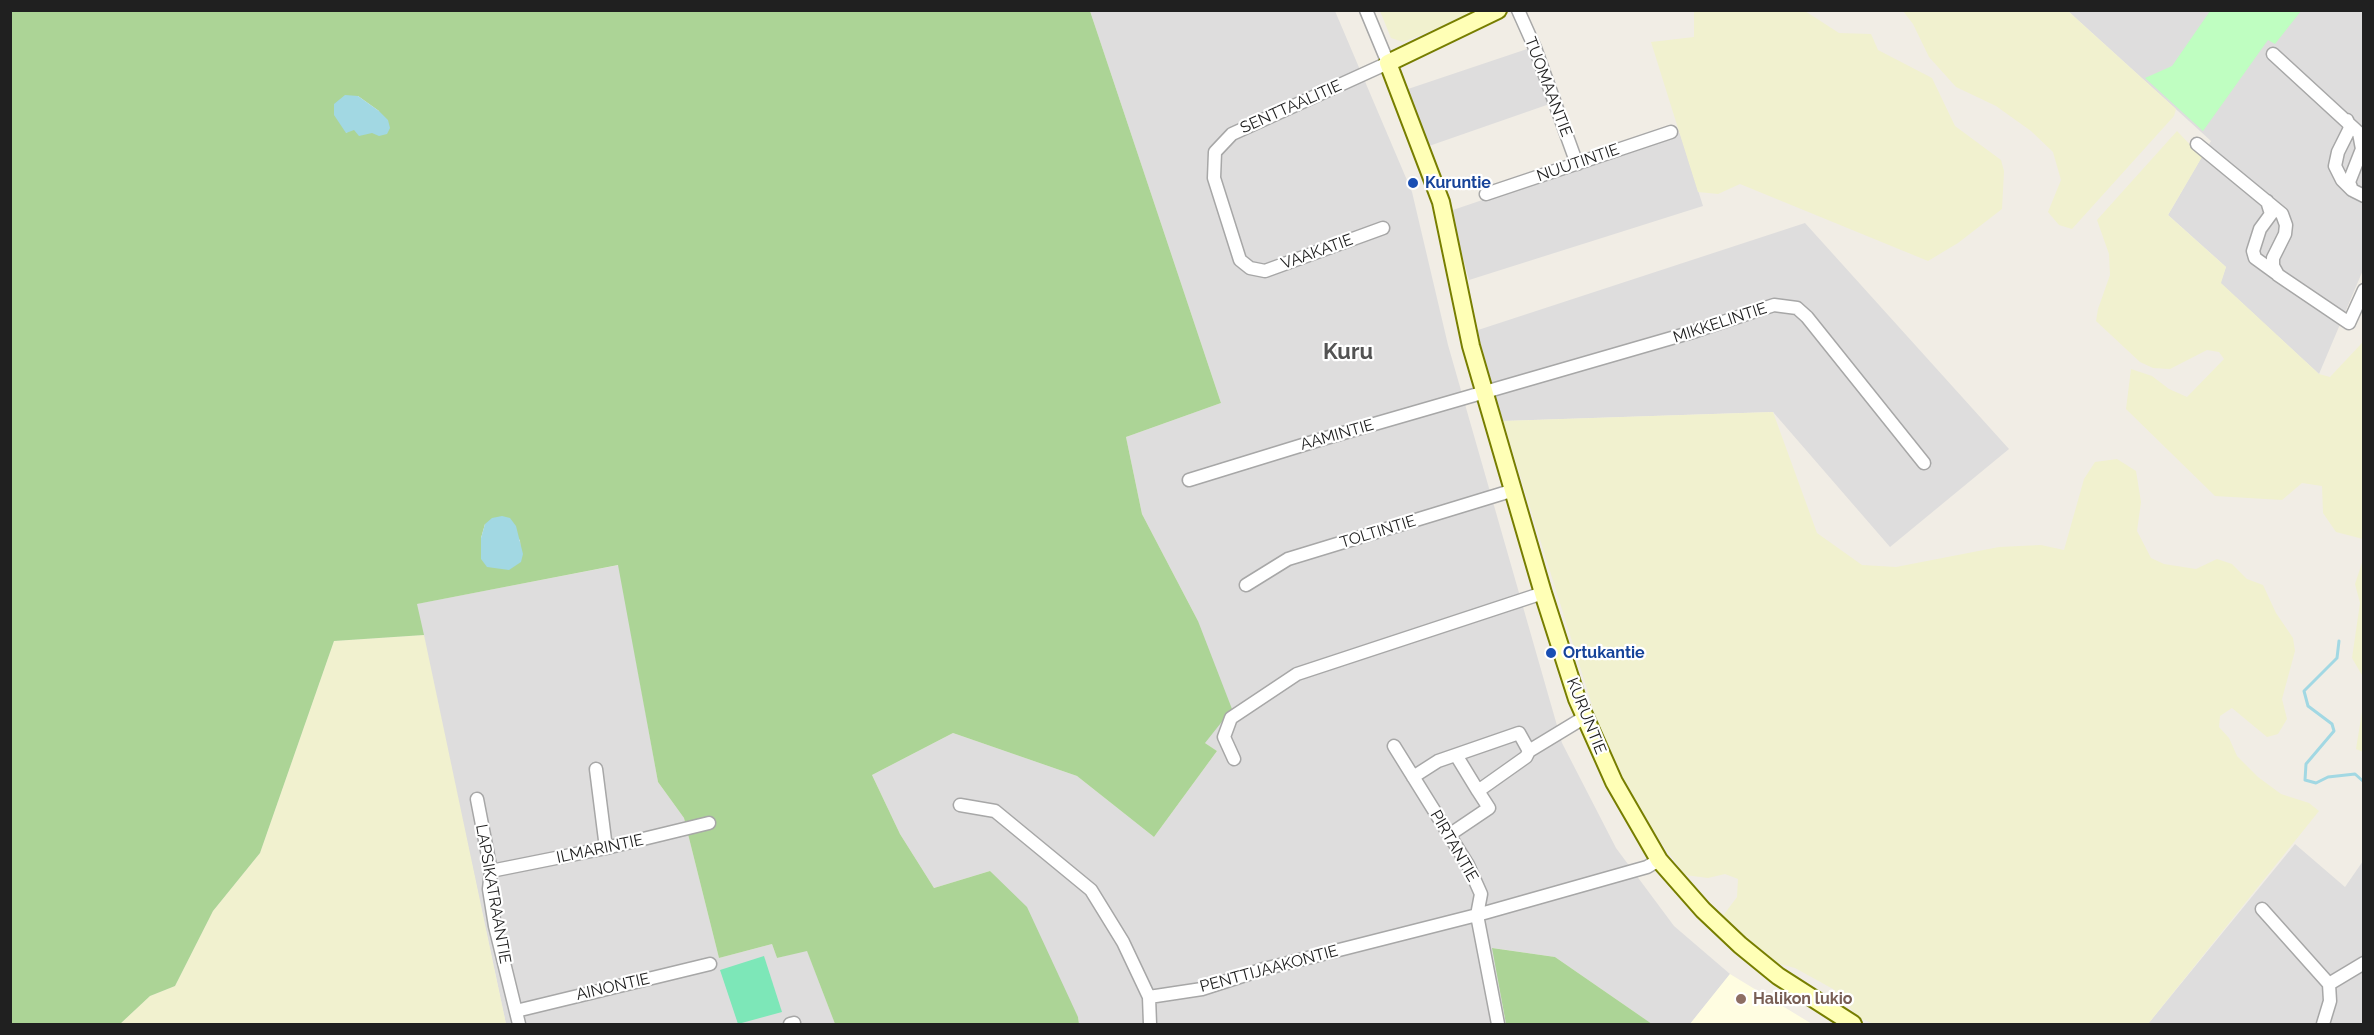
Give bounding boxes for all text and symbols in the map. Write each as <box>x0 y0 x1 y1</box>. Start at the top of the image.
street label: TUOMAANTIE <box>1520 34 1576 140</box>
street label: SENTTAALITIE <box>1237 76 1345 138</box>
street label: NUUTINTIE <box>1534 140 1622 186</box>
place label: Kuruntie <box>1425 173 1491 193</box>
marker: Kuruntie <box>1406 176 1420 190</box>
street label: VAAKATIE <box>1278 230 1356 274</box>
street label: MIKKELINTIE <box>1671 299 1769 347</box>
district label: Kuru <box>1323 339 1373 365</box>
street label: AAMINTIE <box>1298 415 1376 455</box>
street label: TOLTINTIE <box>1338 511 1418 553</box>
place label: Ortukantie <box>1563 643 1645 663</box>
marker: Ortukantie <box>1544 646 1558 660</box>
street label: KURUNTIE <box>1562 675 1610 757</box>
street label: PIRTANTIE <box>1426 807 1482 885</box>
street label: LAPSIKATRAANTIE <box>471 823 515 965</box>
street label: ILMARINTIE <box>555 830 645 868</box>
street label: PENTTIJAAKONTIE <box>1198 941 1340 997</box>
street label: AINONTIE <box>574 969 652 1005</box>
place label: Halikon lukio <box>1753 989 1853 1009</box>
marker: Halikon lukio <box>1734 992 1748 1006</box>

